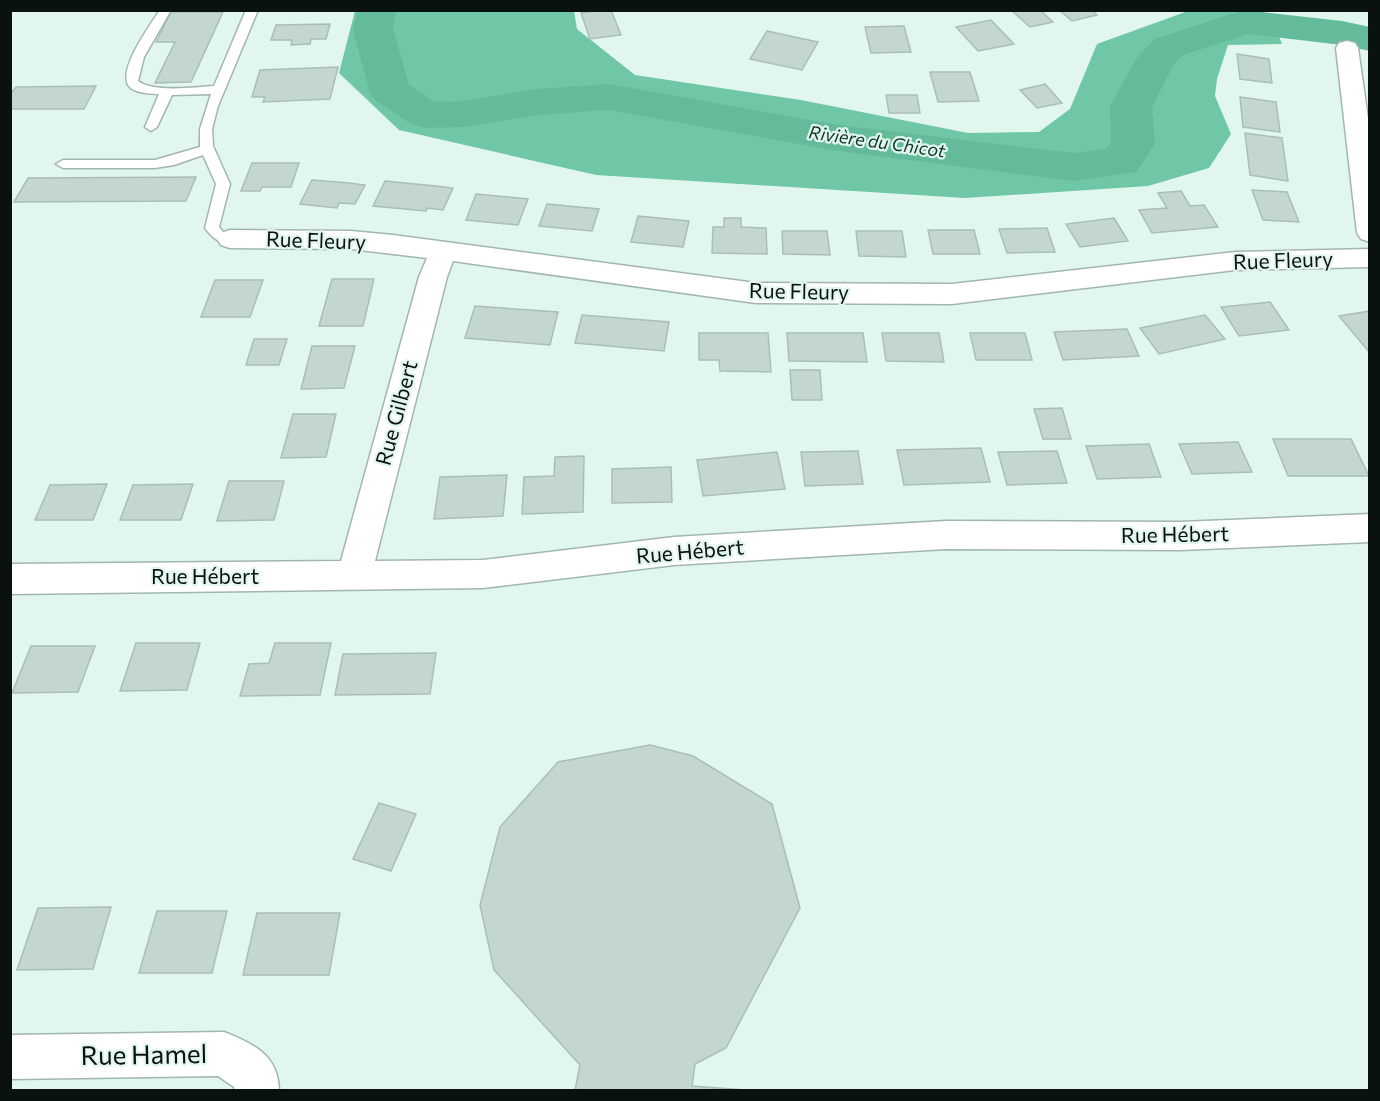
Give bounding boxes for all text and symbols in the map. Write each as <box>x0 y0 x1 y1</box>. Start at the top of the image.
water label: Rivière du Chicot <box>807 121 947 162</box>
street label: Rue Fleury <box>266 225 367 254</box>
street label: Rue Fleury <box>1232 245 1334 274</box>
street label: Rue Fleury <box>749 277 849 304</box>
street label: Rue Gilbert <box>370 358 422 468</box>
street label: Rue Hébert <box>1121 520 1229 547</box>
street label: Rue Hébert <box>635 533 745 568</box>
street label: Rue Hébert <box>151 563 259 588</box>
street label: Rue Hamel <box>80 1037 208 1070</box>

